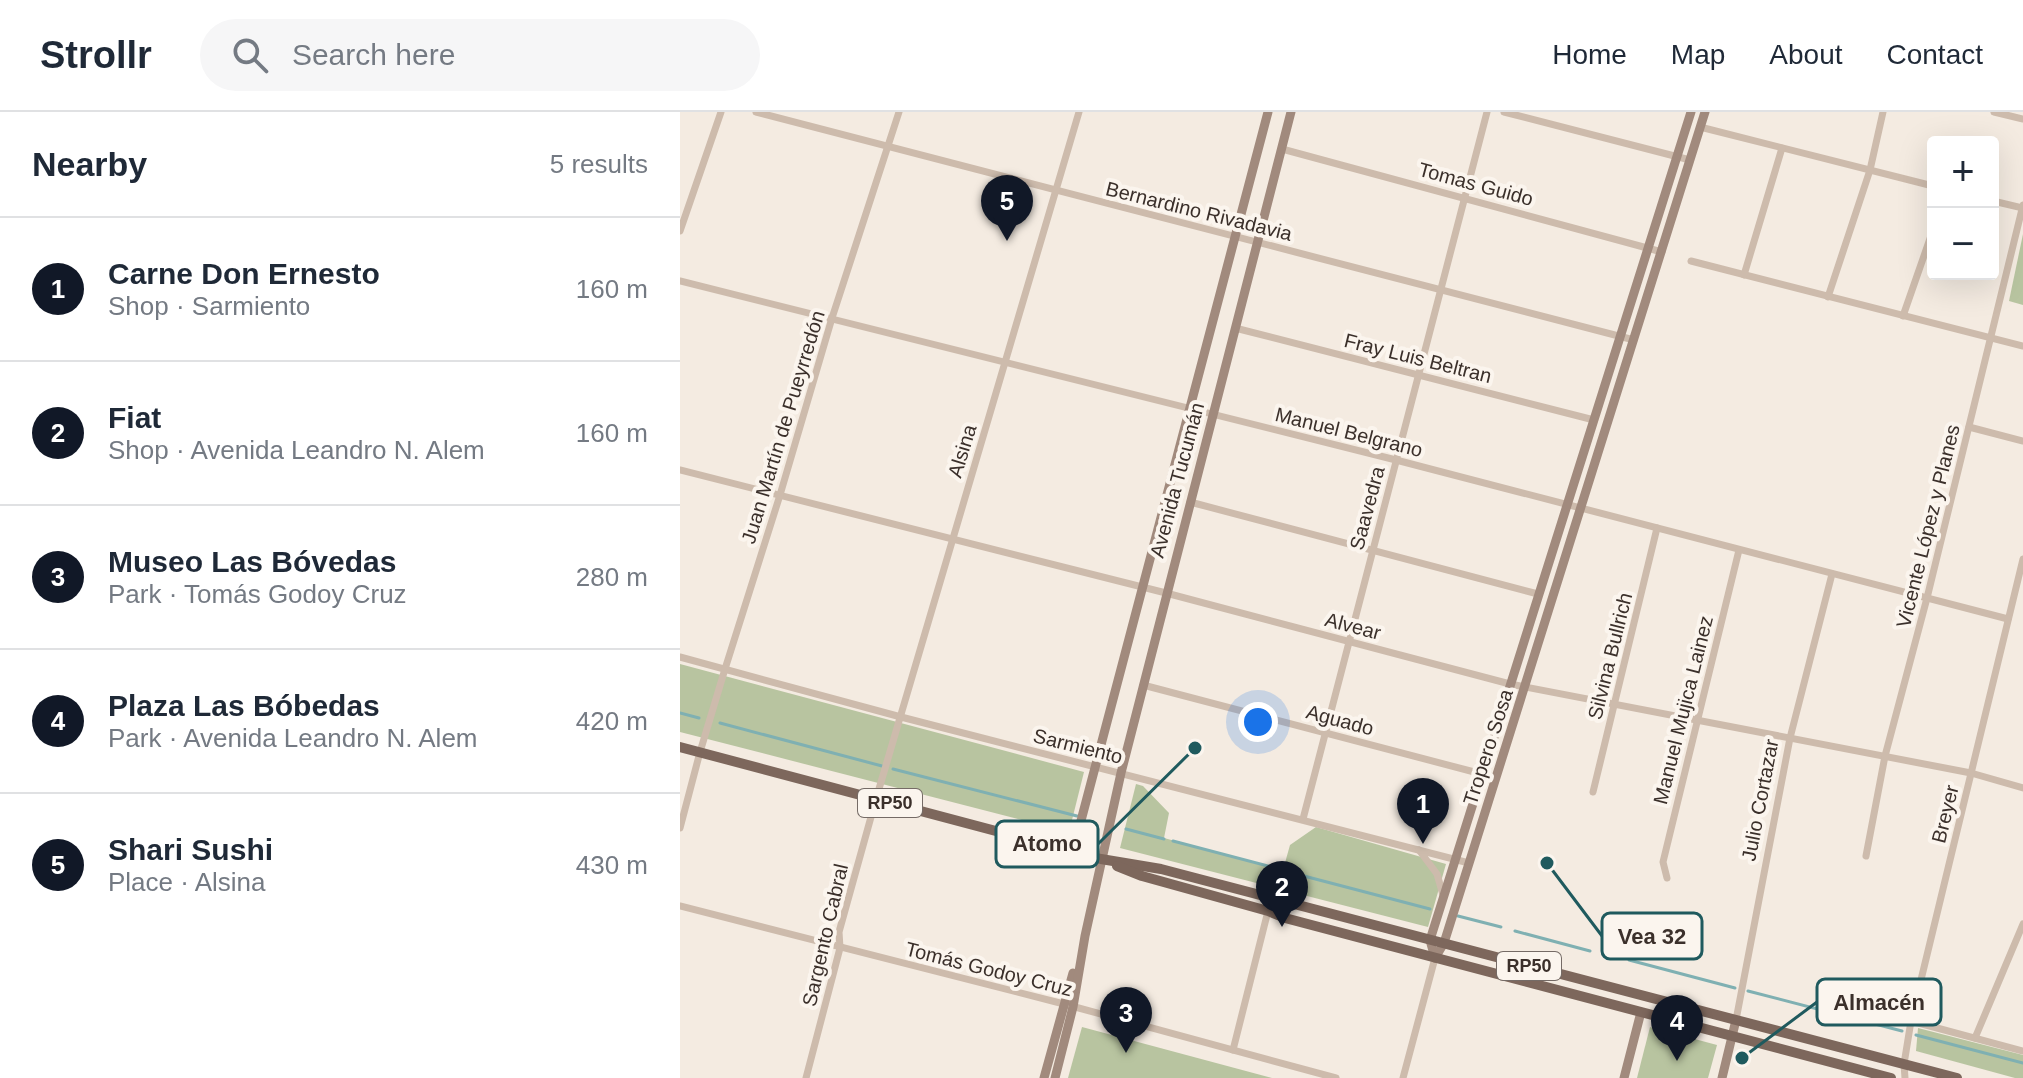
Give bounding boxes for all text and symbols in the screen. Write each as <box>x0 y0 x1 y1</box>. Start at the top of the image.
search box <box>200 19 760 91</box>
icon: search <box>228 33 272 77</box>
text: Strollr <box>40 34 152 76</box>
text: Search here <box>292 38 455 71</box>
text: Home <box>1552 39 1627 70</box>
text: Map <box>1671 39 1725 70</box>
text: About <box>1769 39 1843 70</box>
text: Contact <box>1887 39 1983 70</box>
map controls <box>1927 136 1999 280</box>
button: + <box>1927 136 1999 208</box>
text: Nearby <box>32 145 147 183</box>
text: 5 results <box>550 149 648 179</box>
street label: Tomas Guido <box>1416 158 1536 210</box>
pin: 5 <box>981 175 1033 241</box>
street label: Bernardino Rivadavia <box>1104 177 1295 245</box>
button: − <box>1927 208 1999 280</box>
text: Carne Don Ernesto <box>108 257 380 290</box>
text: 1 <box>51 274 65 304</box>
text: 160 m <box>576 274 648 304</box>
text: Shop · Sarmiento <box>108 291 310 321</box>
street label: Juan Martín de Pueyrredón <box>737 308 829 546</box>
street label: Fray Luis Beltran <box>1342 329 1494 387</box>
street label: Avenida Tucumán <box>1146 400 1208 560</box>
text: Fiat <box>108 401 161 434</box>
street label: Manuel Belgrano <box>1273 403 1425 461</box>
text: 2 <box>51 418 65 448</box>
text: 160 m <box>576 418 648 448</box>
street label: Alsina <box>944 421 981 480</box>
street label: Vicente López y Planes <box>1892 422 1964 630</box>
text: Shop · Avenida Leandro N. Alem <box>108 435 485 465</box>
street label: Saavedra <box>1345 463 1389 552</box>
text: Museo Las Bóvedas <box>108 545 396 578</box>
text: 3 <box>51 562 65 592</box>
text: 280 m <box>576 562 648 592</box>
text: Park · Tomás Godoy Cruz <box>108 579 407 609</box>
street label: Silvina Bullrich <box>1584 590 1636 722</box>
street label: Alvear <box>1323 608 1384 644</box>
street label: Manuel Mujica Lainez <box>1649 613 1717 807</box>
street label: Tropero Sosa <box>1459 686 1517 808</box>
text: Plaza Las Bóbedas <box>108 689 380 722</box>
street label: Aguado <box>1304 700 1376 740</box>
your location <box>1238 702 1278 742</box>
text: 4 <box>51 706 65 736</box>
text: 420 m <box>576 706 648 736</box>
text: Park · Avenida Leandro N. Alem <box>108 723 478 753</box>
street label: Sarmiento <box>1031 724 1125 768</box>
street label: Julio Cortazar <box>1737 737 1783 863</box>
pin: 1 <box>1397 778 1449 844</box>
street label: Breyer <box>1927 782 1963 845</box>
road number: RP50 <box>858 789 922 817</box>
callout: Atomo <box>996 821 1098 867</box>
text: Atomo <box>1012 831 1082 856</box>
text: Shari Sushi <box>108 833 273 866</box>
text: 5 <box>51 850 65 880</box>
text: 430 m <box>576 850 648 880</box>
pin: 2 <box>1256 861 1308 927</box>
street label: Sargento Cabral <box>798 862 852 1008</box>
text: Place · Alsina <box>108 867 266 897</box>
callout: Vea 32 <box>1602 913 1702 959</box>
text: Vea 32 <box>1618 924 1686 949</box>
street label: Tomás Godoy Cruz <box>903 938 1075 1000</box>
road number: RP50 <box>1497 952 1561 980</box>
callout: Almacén <box>1817 979 1941 1025</box>
pin: 3 <box>1100 987 1152 1053</box>
text: Almacén <box>1833 990 1925 1015</box>
pin: 4 <box>1651 995 1703 1061</box>

